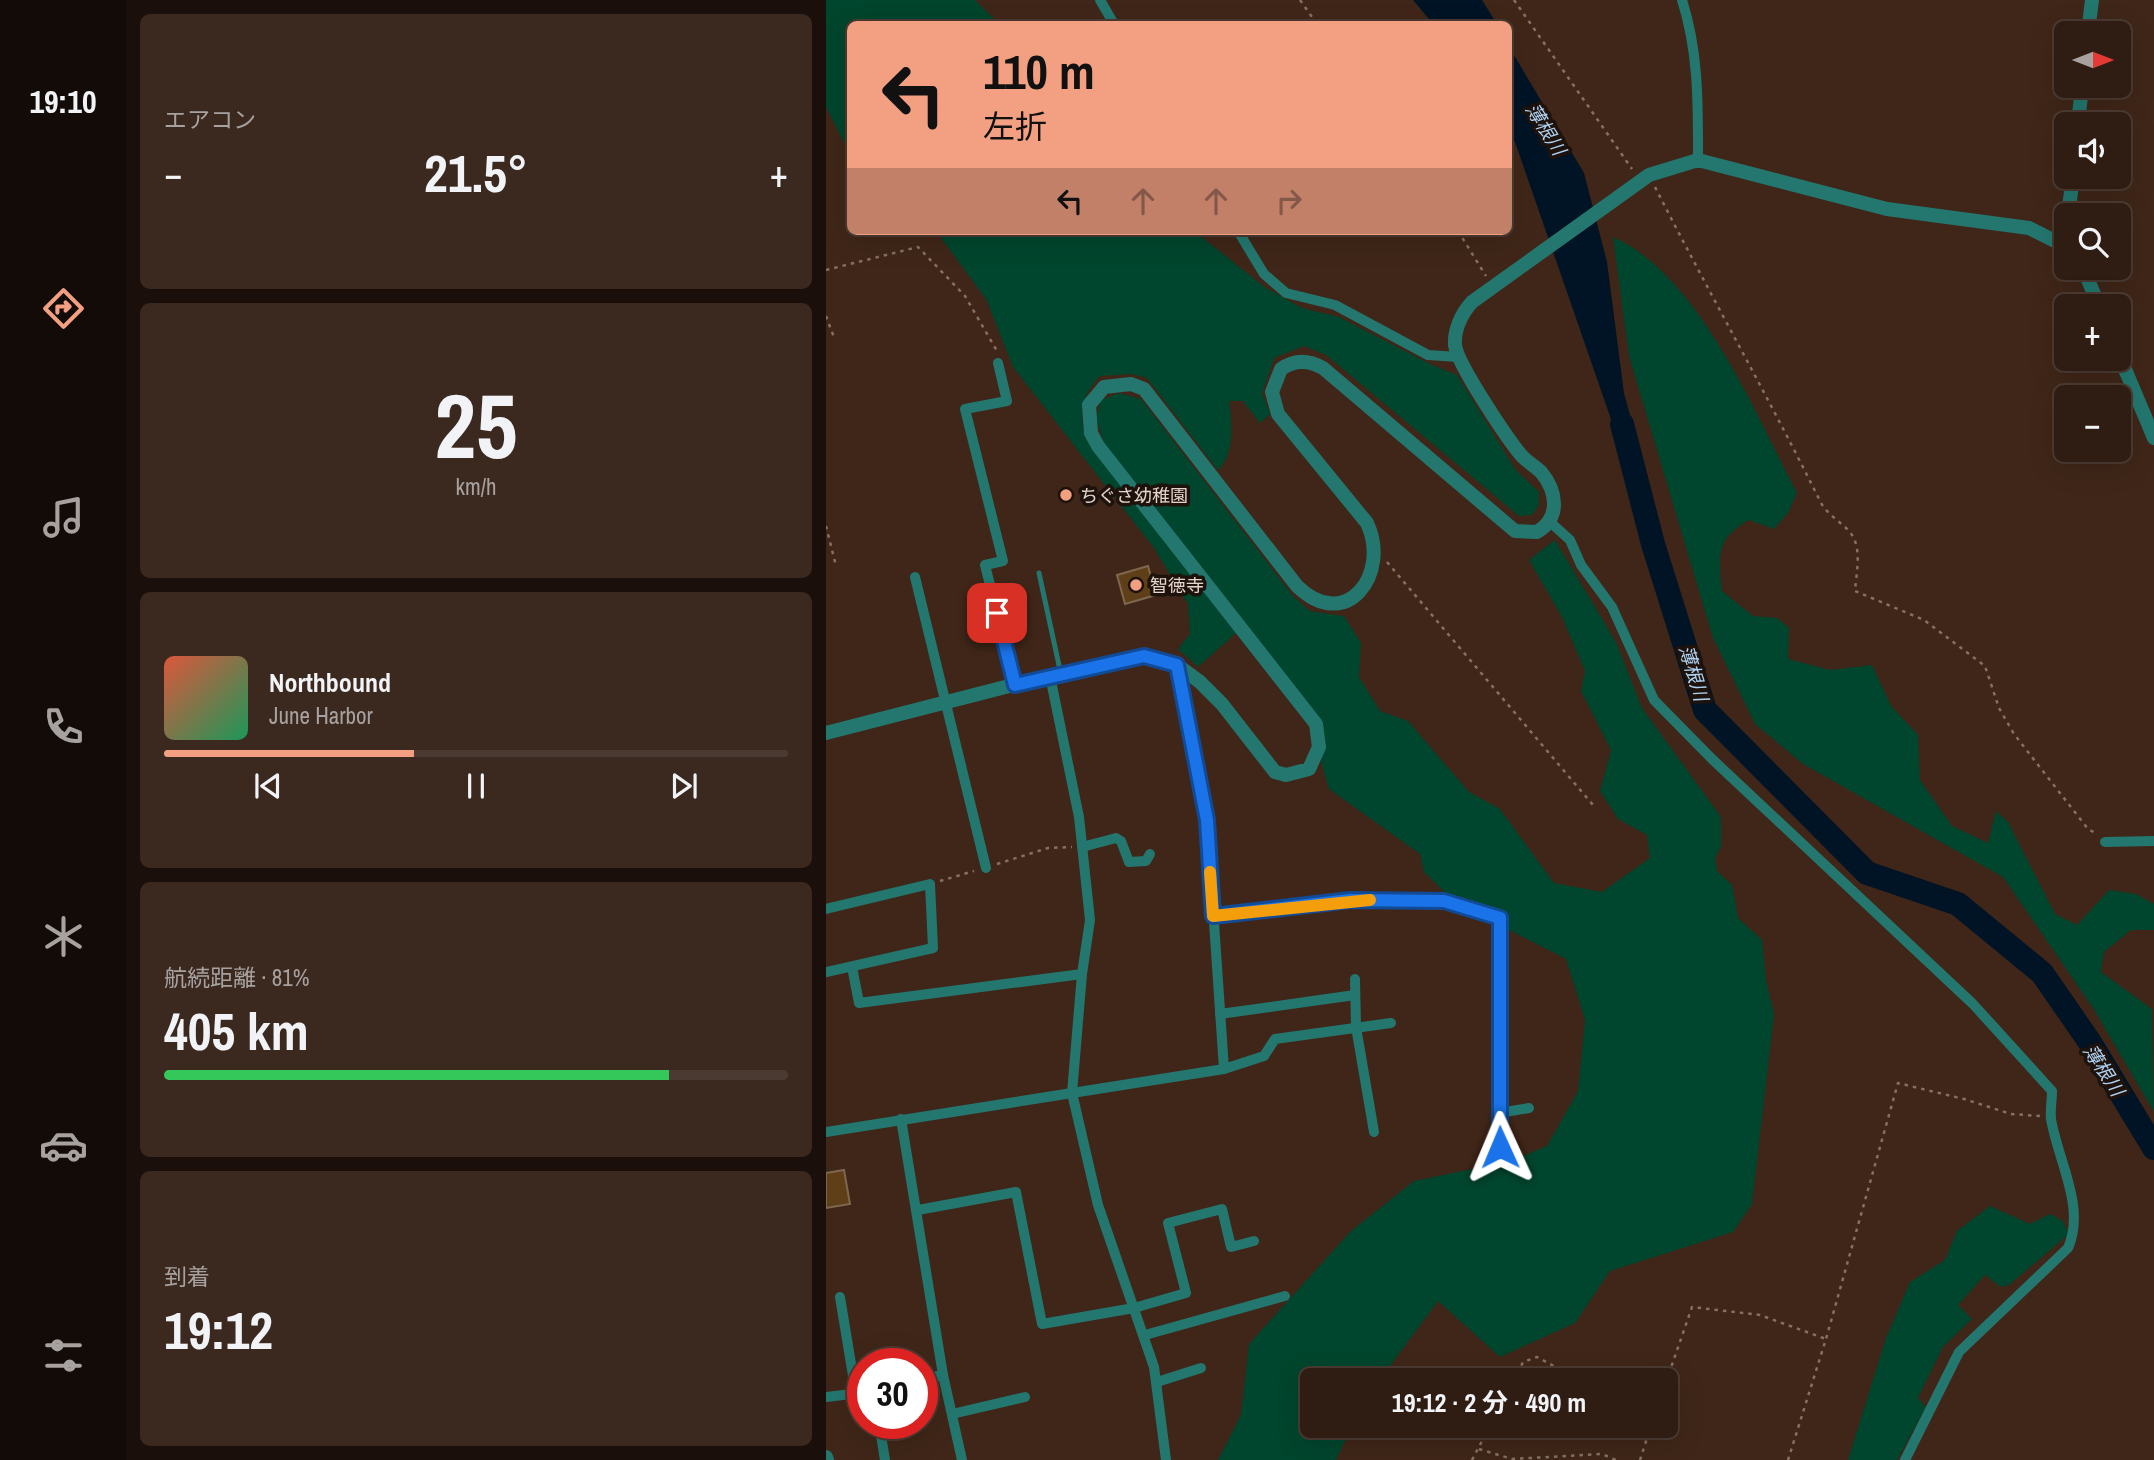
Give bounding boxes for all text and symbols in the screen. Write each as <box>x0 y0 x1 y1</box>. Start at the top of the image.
north arrow <box>2054 21 2132 98</box>
map controls <box>2054 21 2131 462</box>
text: 110 m <box>983 38 1095 104</box>
icon: left <box>868 49 959 140</box>
text: 19:10 <box>29 80 97 123</box>
water label: 薄根川 <box>1520 98 1573 162</box>
text: エアコン <box>164 104 256 135</box>
text: 左折 <box>983 105 1047 148</box>
button: sound <box>2054 112 2131 189</box>
text: 21.5° <box>424 138 528 208</box>
text: − <box>164 148 182 199</box>
text: + <box>770 148 788 199</box>
icon: left <box>1051 182 1089 220</box>
icon: ahead <box>1124 182 1162 220</box>
icon: ahead <box>1197 182 1235 220</box>
icon: right <box>1270 182 1308 220</box>
button: search <box>2054 203 2131 280</box>
icon: directions <box>39 284 88 333</box>
button: + <box>2054 294 2131 371</box>
text: 25 <box>435 364 518 486</box>
button: − <box>2054 385 2131 462</box>
text: km/h <box>456 471 496 502</box>
place label: ちぐさ幼稚園 <box>1080 483 1188 508</box>
marker: ちぐさ幼稚園 <box>1058 487 1074 503</box>
icon: music <box>39 493 88 542</box>
place label: 智徳寺 <box>1150 573 1204 598</box>
marker: 智徳寺 <box>1128 577 1144 593</box>
pin <box>967 583 1027 643</box>
icon: arrive <box>978 594 1016 632</box>
water label: 薄根川 <box>1673 642 1715 706</box>
text: Northbound <box>269 665 391 700</box>
text: June Harbor <box>269 700 373 731</box>
icon: phone <box>39 702 88 751</box>
icon: previous <box>249 767 287 805</box>
icon: pause <box>457 767 495 805</box>
icon: next <box>665 767 703 805</box>
icon: climate <box>39 912 88 961</box>
text: 航続距離 · 81% <box>164 962 309 993</box>
text: 405 km <box>164 996 309 1066</box>
water label: 薄根川 <box>2078 1039 2132 1103</box>
position arrow <box>1463 1110 1537 1184</box>
icon: car <box>39 1121 88 1170</box>
text: 到着 <box>164 1261 210 1292</box>
text: 19:12 <box>164 1295 273 1365</box>
icon: filters <box>39 1331 88 1380</box>
speed limit sign: 30 <box>847 1348 938 1439</box>
text: 19:12 · 2 分 · 490 m <box>1392 1385 1586 1420</box>

